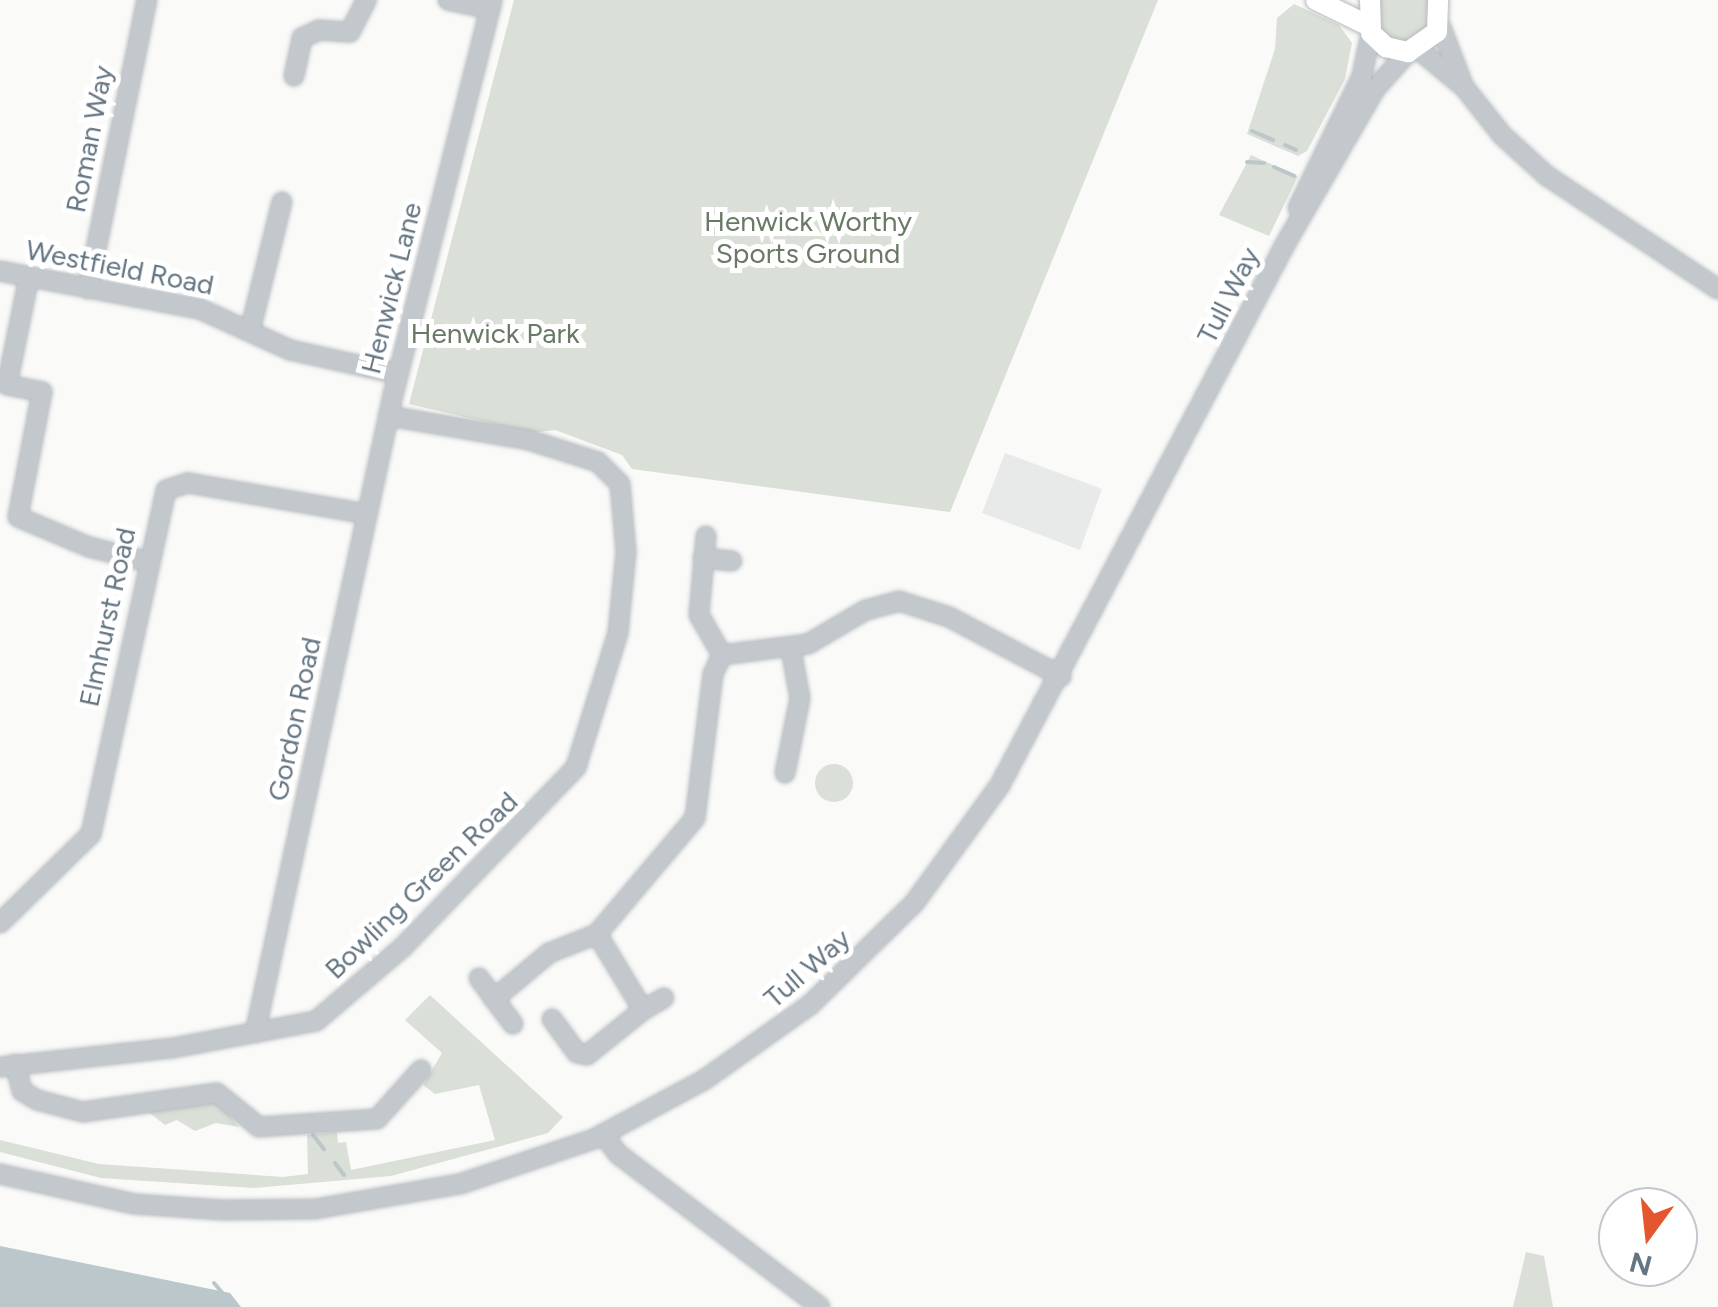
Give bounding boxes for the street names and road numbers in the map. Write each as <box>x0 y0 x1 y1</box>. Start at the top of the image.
street label: Roman Way <box>58 63 120 215</box>
street label: Henwick Lane <box>353 199 429 377</box>
street label: Westfield Road <box>23 232 217 302</box>
street label: Tull Way <box>1190 241 1266 349</box>
street label: Elmhurst Road <box>72 524 142 710</box>
street label: Gordon Road <box>260 634 328 804</box>
street label: Bowling Green Road <box>318 784 524 986</box>
street label: Tull Way <box>757 921 857 1015</box>

